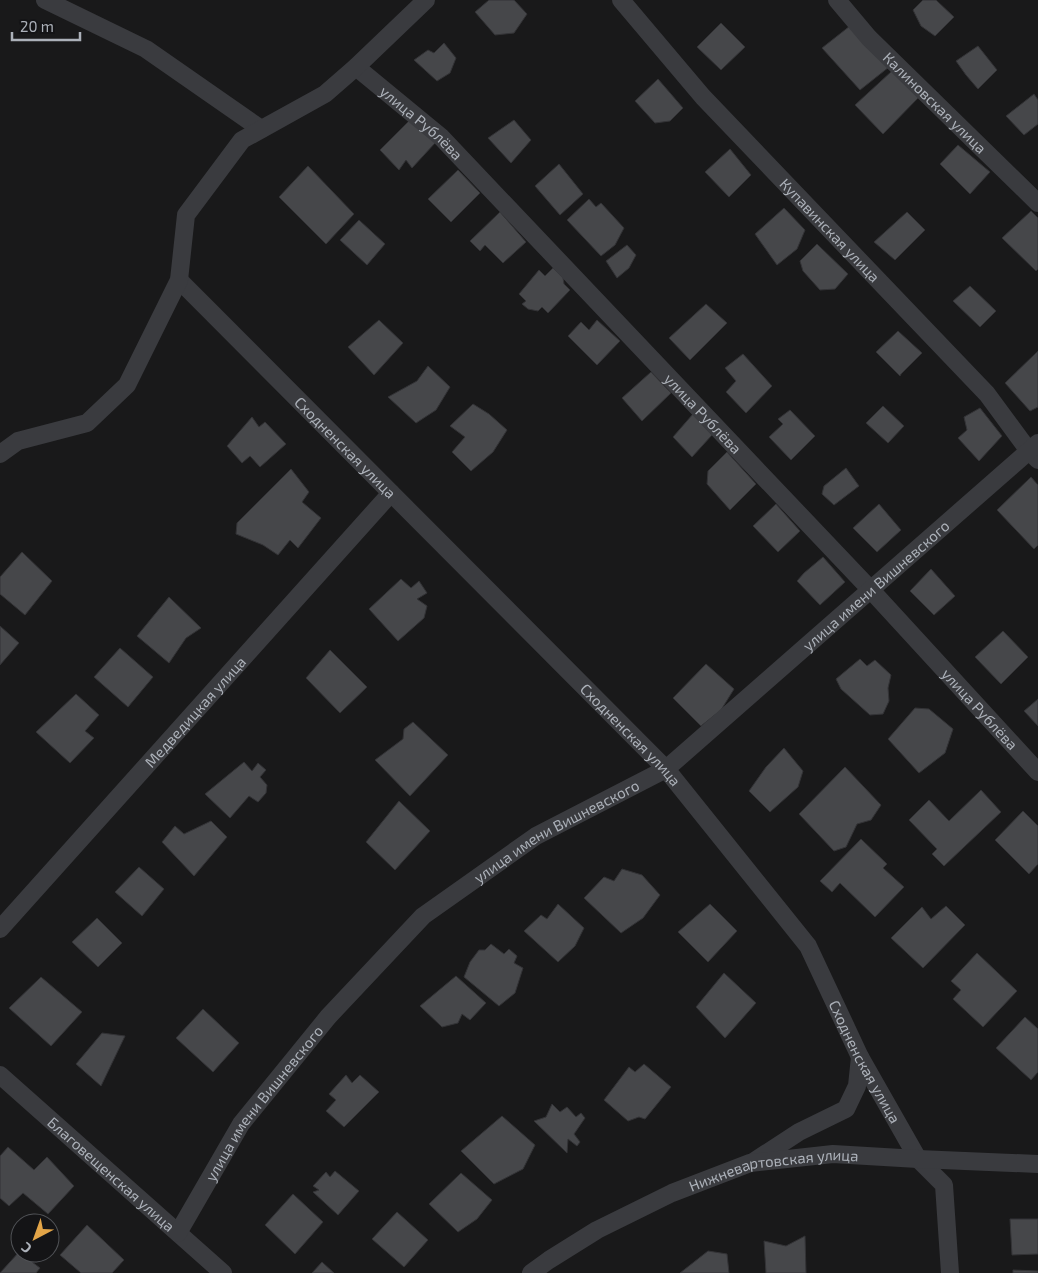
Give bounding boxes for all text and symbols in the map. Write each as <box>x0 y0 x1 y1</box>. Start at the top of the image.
scale bar <box>12 10 80 42</box>
text: 20 m <box>20 17 54 35</box>
street label: Калиновская улица <box>880 48 990 157</box>
street label: улица Рублёва <box>376 82 467 163</box>
street label: Купавинская улица <box>776 174 884 286</box>
street label: улица Рублёва <box>660 369 745 457</box>
street label: Сходненская улица <box>291 393 400 502</box>
street label: улица имени Вишневского <box>799 516 953 655</box>
street label: Медведицкая улица <box>141 653 249 771</box>
street label: улица Рублёва <box>938 665 1022 753</box>
street label: Сходненская улица <box>577 680 685 789</box>
street label: улица имени Вишневского <box>470 776 642 887</box>
street label: Сходненская улица <box>826 997 905 1126</box>
street label: улица имени Вишневского <box>201 1022 327 1185</box>
street label: Благовещенская улица <box>44 1113 179 1235</box>
street label: Нижневартовская улица <box>686 1145 859 1195</box>
north arrow <box>10 1213 60 1263</box>
text: С <box>17 1239 35 1257</box>

